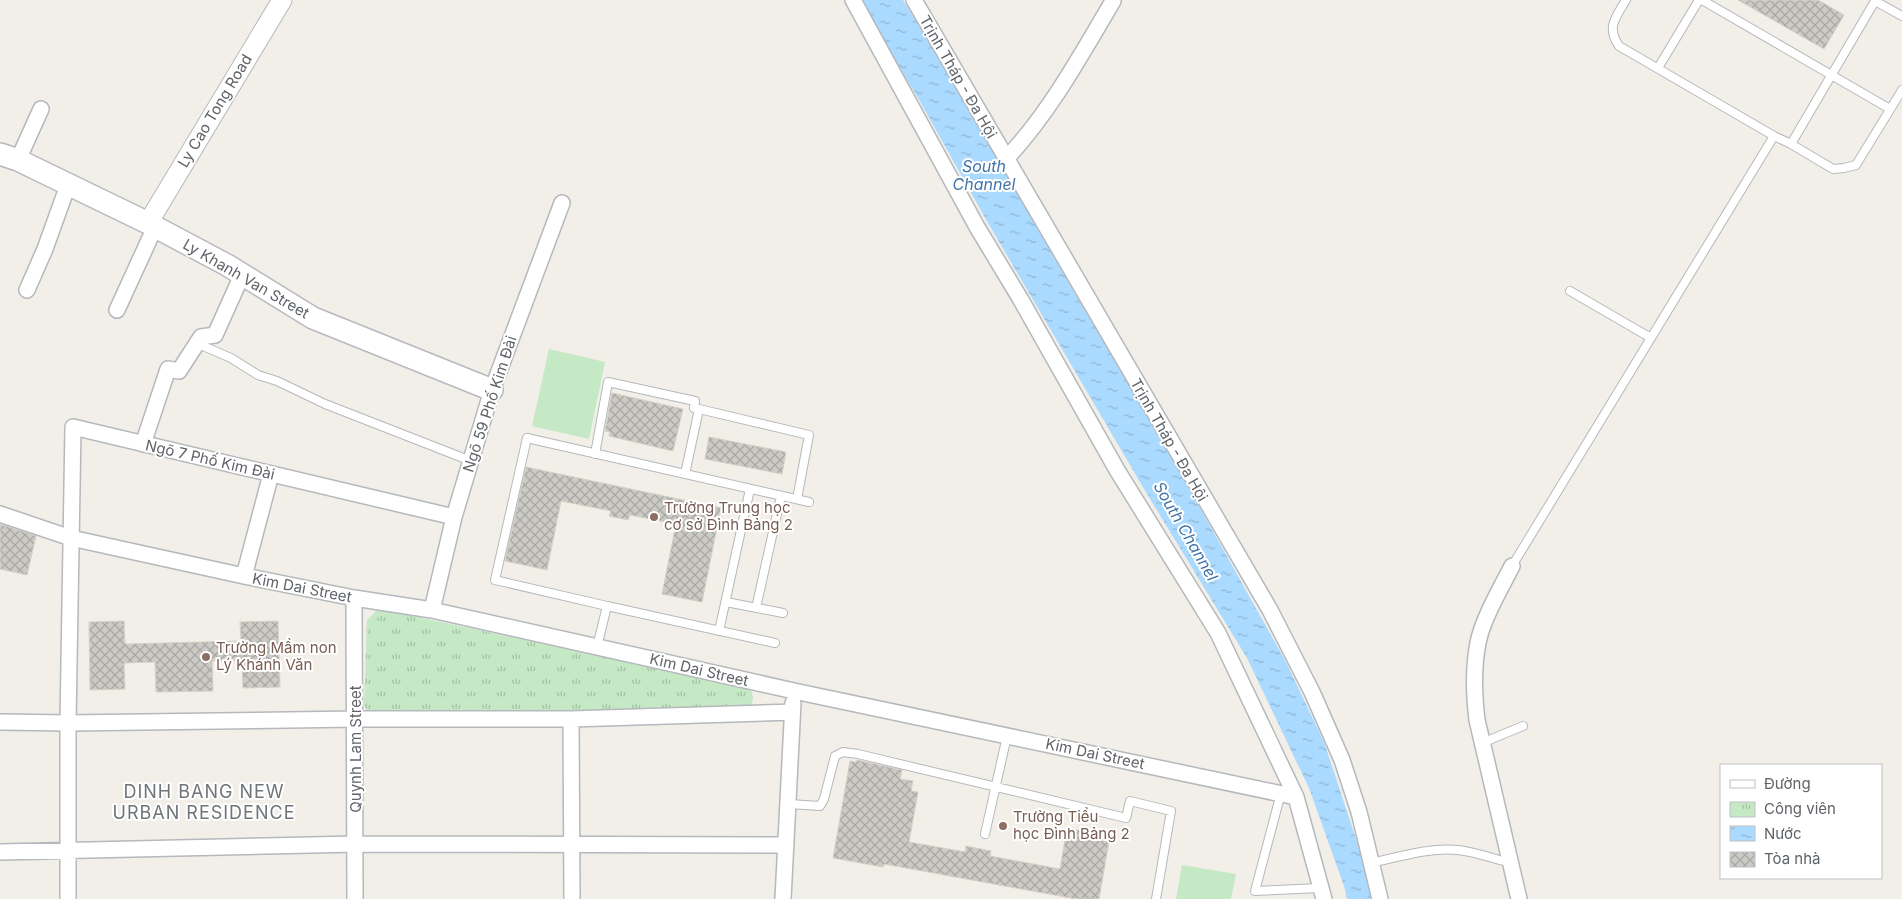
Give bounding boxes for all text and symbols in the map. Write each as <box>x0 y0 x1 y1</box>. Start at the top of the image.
street label: Trịnh Tháp - Đa Hội <box>915 12 1001 142</box>
street label: Ly Cao Tong Road <box>173 51 256 171</box>
water label: South Channel <box>953 156 1016 194</box>
street label: Ly Khanh Van Street <box>180 235 313 323</box>
street label: Ngõ 59 Phố Kim Đài <box>459 333 521 474</box>
street label: Trịnh Tháp - Đa Hội <box>1126 375 1212 505</box>
street label: Ngõ 7 Phố Kim Đài <box>144 435 277 484</box>
water label: South Channel <box>1149 478 1223 584</box>
place label: Trường Trung học cơ sở Đình Bảng 2 <box>664 498 793 534</box>
marker: Trường Trung học cơ sở Đình Bảng 2 <box>648 511 660 523</box>
street label: Kim Dai Street <box>251 569 353 606</box>
place label: Trường Mầm non Lý Khánh Văn <box>216 638 337 674</box>
street label: Kim Dai Street <box>648 649 750 690</box>
marker: Trường Mầm non Lý Khánh Văn <box>200 651 212 663</box>
street label: Quynh Lam Street <box>346 685 365 813</box>
street label: Kim Dai Street <box>1044 734 1146 773</box>
legend <box>1720 764 1882 879</box>
text: Đường <box>1764 774 1811 793</box>
district label: DINH BANG NEW URBAN RESIDENCE <box>113 781 295 823</box>
text: Công viên <box>1764 799 1836 818</box>
place label: Trường Tiểu học Đình Bảng 2 <box>1013 807 1130 843</box>
marker: Trường Tiểu học Đình Bảng 2 <box>997 820 1009 832</box>
text: Nước <box>1764 824 1802 843</box>
text: Tòa nhà <box>1764 849 1820 868</box>

